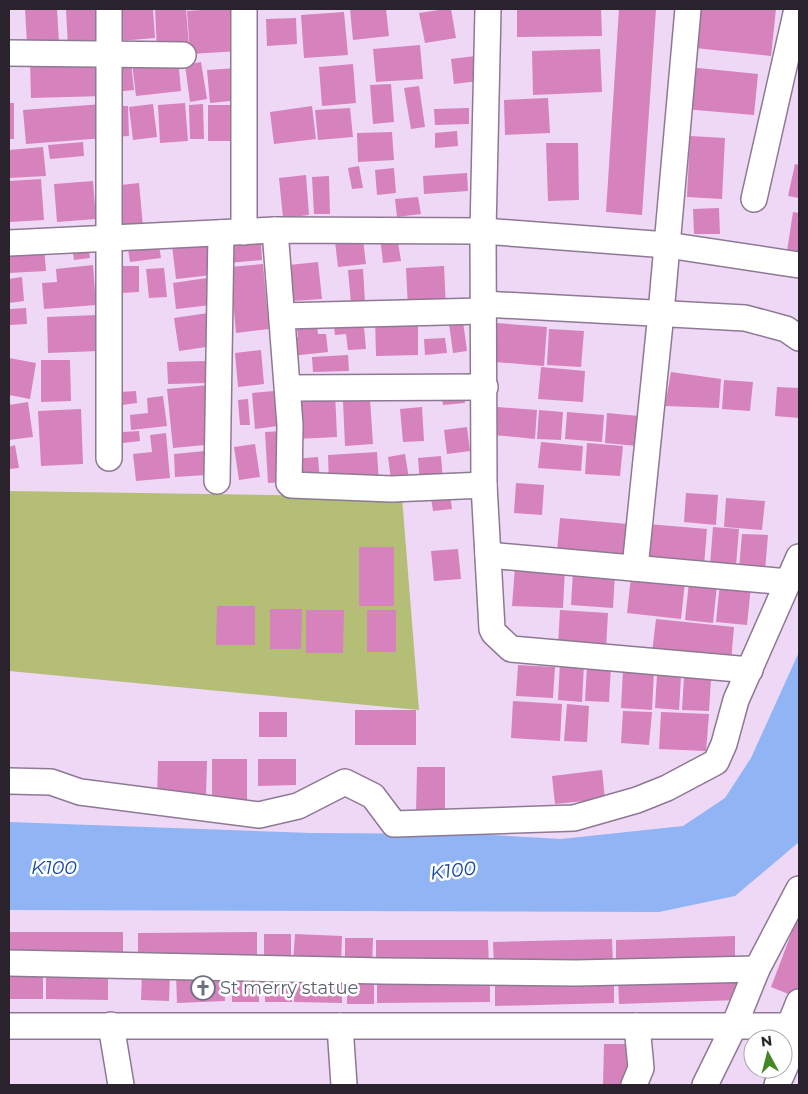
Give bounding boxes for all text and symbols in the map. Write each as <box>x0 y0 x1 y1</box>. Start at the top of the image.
water label: K100 <box>31 856 77 879</box>
water label: K100 <box>429 856 478 885</box>
church icon: St merry statue <box>190 975 216 1001</box>
place label: St merry statue <box>220 977 358 999</box>
north arrow <box>743 1029 793 1079</box>
text: N <box>760 1031 773 1051</box>

